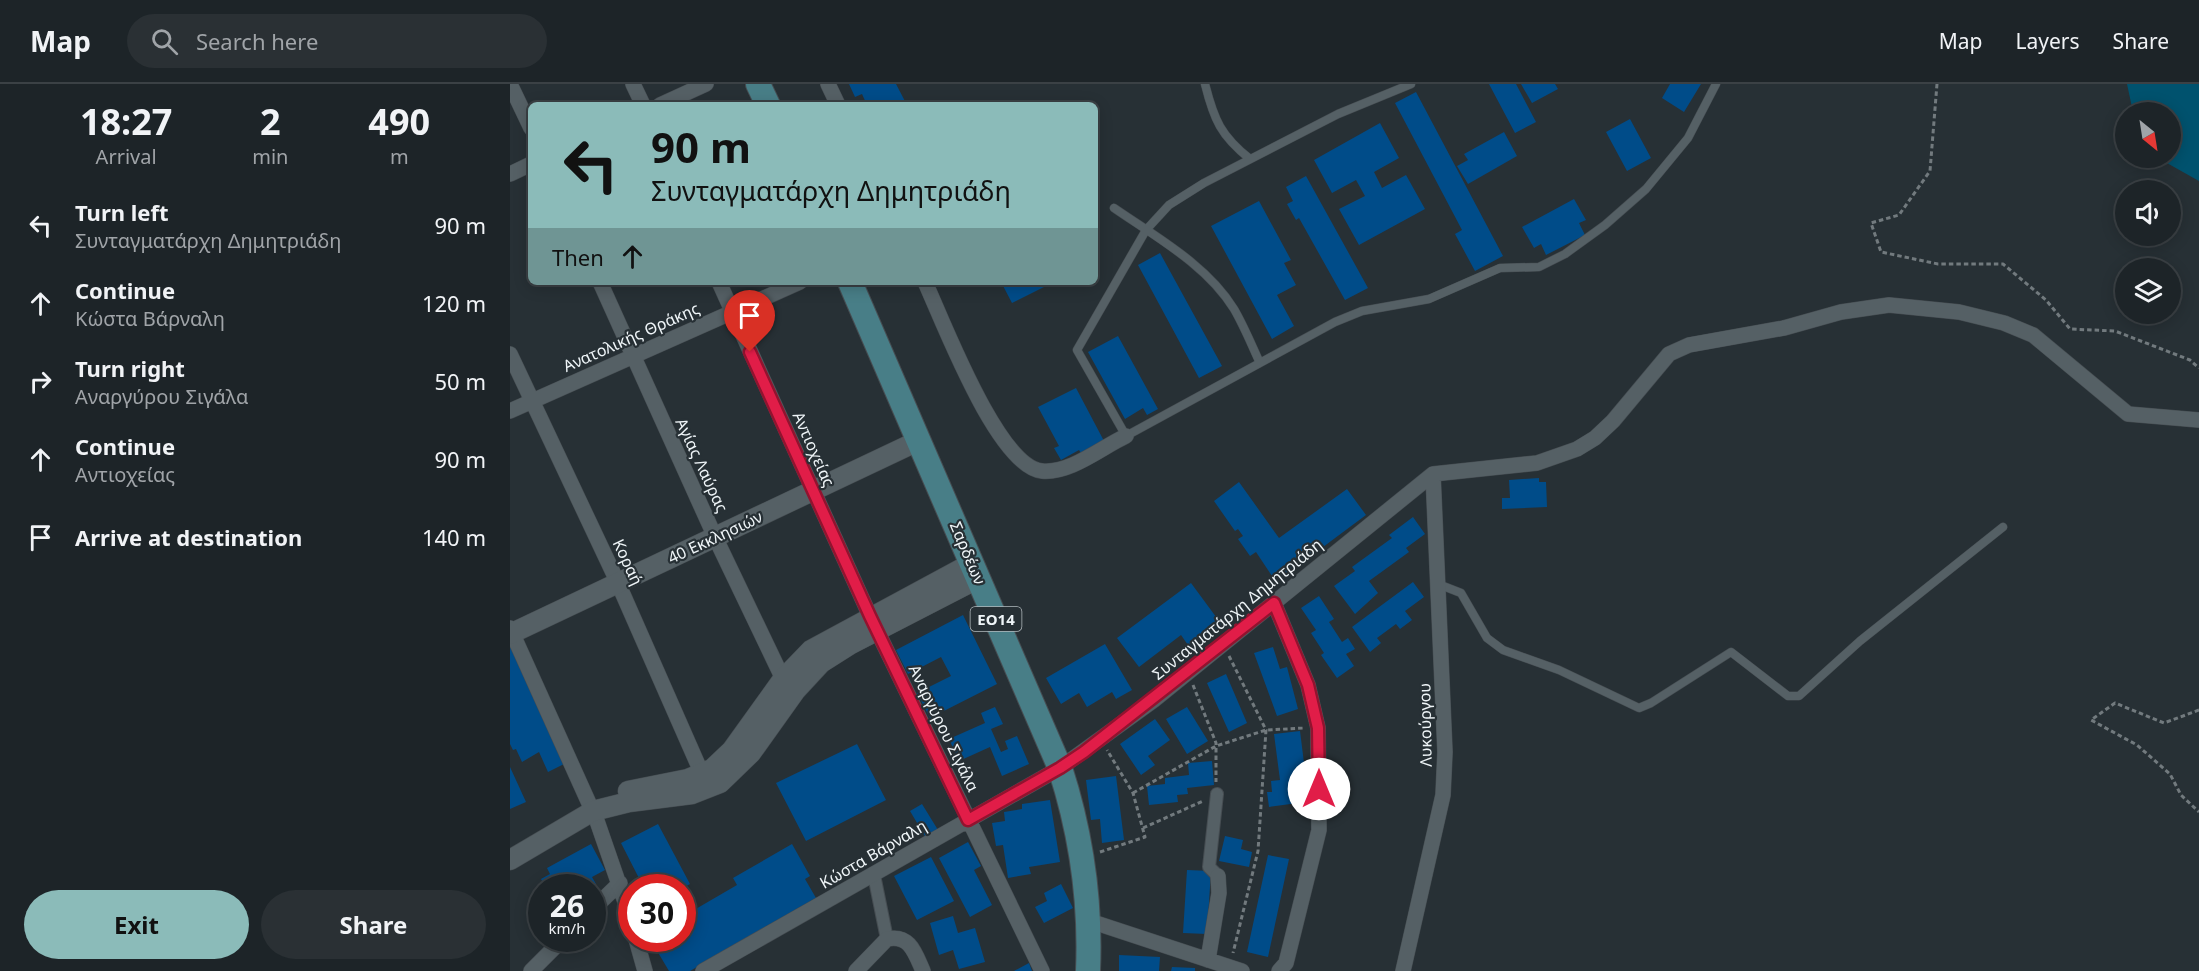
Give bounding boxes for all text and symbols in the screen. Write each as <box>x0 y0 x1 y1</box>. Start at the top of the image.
search box <box>127 14 547 68</box>
text: Map <box>30 22 91 60</box>
icon: search <box>148 25 181 58</box>
text: Search here <box>196 26 318 56</box>
text: Map <box>1939 27 1983 55</box>
text: Layers <box>2016 27 2080 55</box>
text: Share <box>2113 27 2169 55</box>
text: 18:27 <box>80 97 172 146</box>
text: 2 <box>260 97 281 146</box>
text: 490 <box>368 97 430 146</box>
north arrow <box>2115 102 2181 168</box>
map controls <box>2115 102 2181 324</box>
text: 90 m <box>651 118 751 175</box>
icon: left <box>552 126 630 204</box>
text: Arrival <box>96 143 157 170</box>
text: min <box>252 143 288 170</box>
text: m <box>390 143 409 170</box>
text: Συνταγματάρχη Δημητριάδη <box>651 172 1011 209</box>
button: sound <box>2115 180 2181 246</box>
text: Turn left <box>75 197 169 227</box>
icon: left <box>24 209 57 242</box>
text: 90 m <box>435 210 486 240</box>
text: Συνταγματάρχη Δημητριάδη <box>75 227 342 254</box>
icon: ahead <box>616 240 649 273</box>
text: Then <box>552 242 604 272</box>
button: layers <box>2115 258 2181 324</box>
text: Continue <box>75 275 175 305</box>
icon: ahead <box>24 287 57 320</box>
text: 120 m <box>422 288 486 318</box>
pin <box>724 290 775 352</box>
street label: Ανατολικής Θράκης <box>559 297 703 377</box>
icon: arrive <box>733 299 766 332</box>
text: Κώστα Βάρναλη <box>75 305 225 332</box>
text: Turn right <box>75 353 185 383</box>
icon: right <box>24 365 57 398</box>
text: 50 m <box>435 366 486 396</box>
text: Αναργύρου Σιγάλα <box>75 383 248 410</box>
street label: Αντιοχείας <box>788 408 840 490</box>
street label: Αγίας Λαύρας <box>671 414 734 516</box>
text: Continue <box>75 431 175 461</box>
icon: ahead <box>24 443 57 476</box>
text: 90 m <box>435 444 486 474</box>
text: Αντιοχείας <box>75 461 175 488</box>
street label: 40 Εκκλησιών <box>664 505 766 569</box>
street label: Σαρδέων <box>945 518 991 588</box>
icon: arrive <box>24 521 57 554</box>
text: Arrive at destination <box>75 522 302 552</box>
text: 140 m <box>422 522 486 552</box>
street label: Συνταγματάρχη Δημητριάδη <box>1147 533 1327 685</box>
street label: Κοραή <box>608 535 648 589</box>
road number: ΕΟ14 <box>970 607 1022 631</box>
street label: Αναργύρου Σιγάλα <box>904 661 984 795</box>
street label: Λυκούργου <box>1413 683 1437 767</box>
position arrow <box>1287 757 1351 821</box>
street label: Κώστα Βάρναλη <box>816 814 930 894</box>
speed limit sign: 30 <box>618 874 696 952</box>
text: 26 <box>550 885 584 926</box>
button: Exit <box>24 890 249 959</box>
button: Share <box>261 890 486 959</box>
text: km/h <box>549 918 585 938</box>

